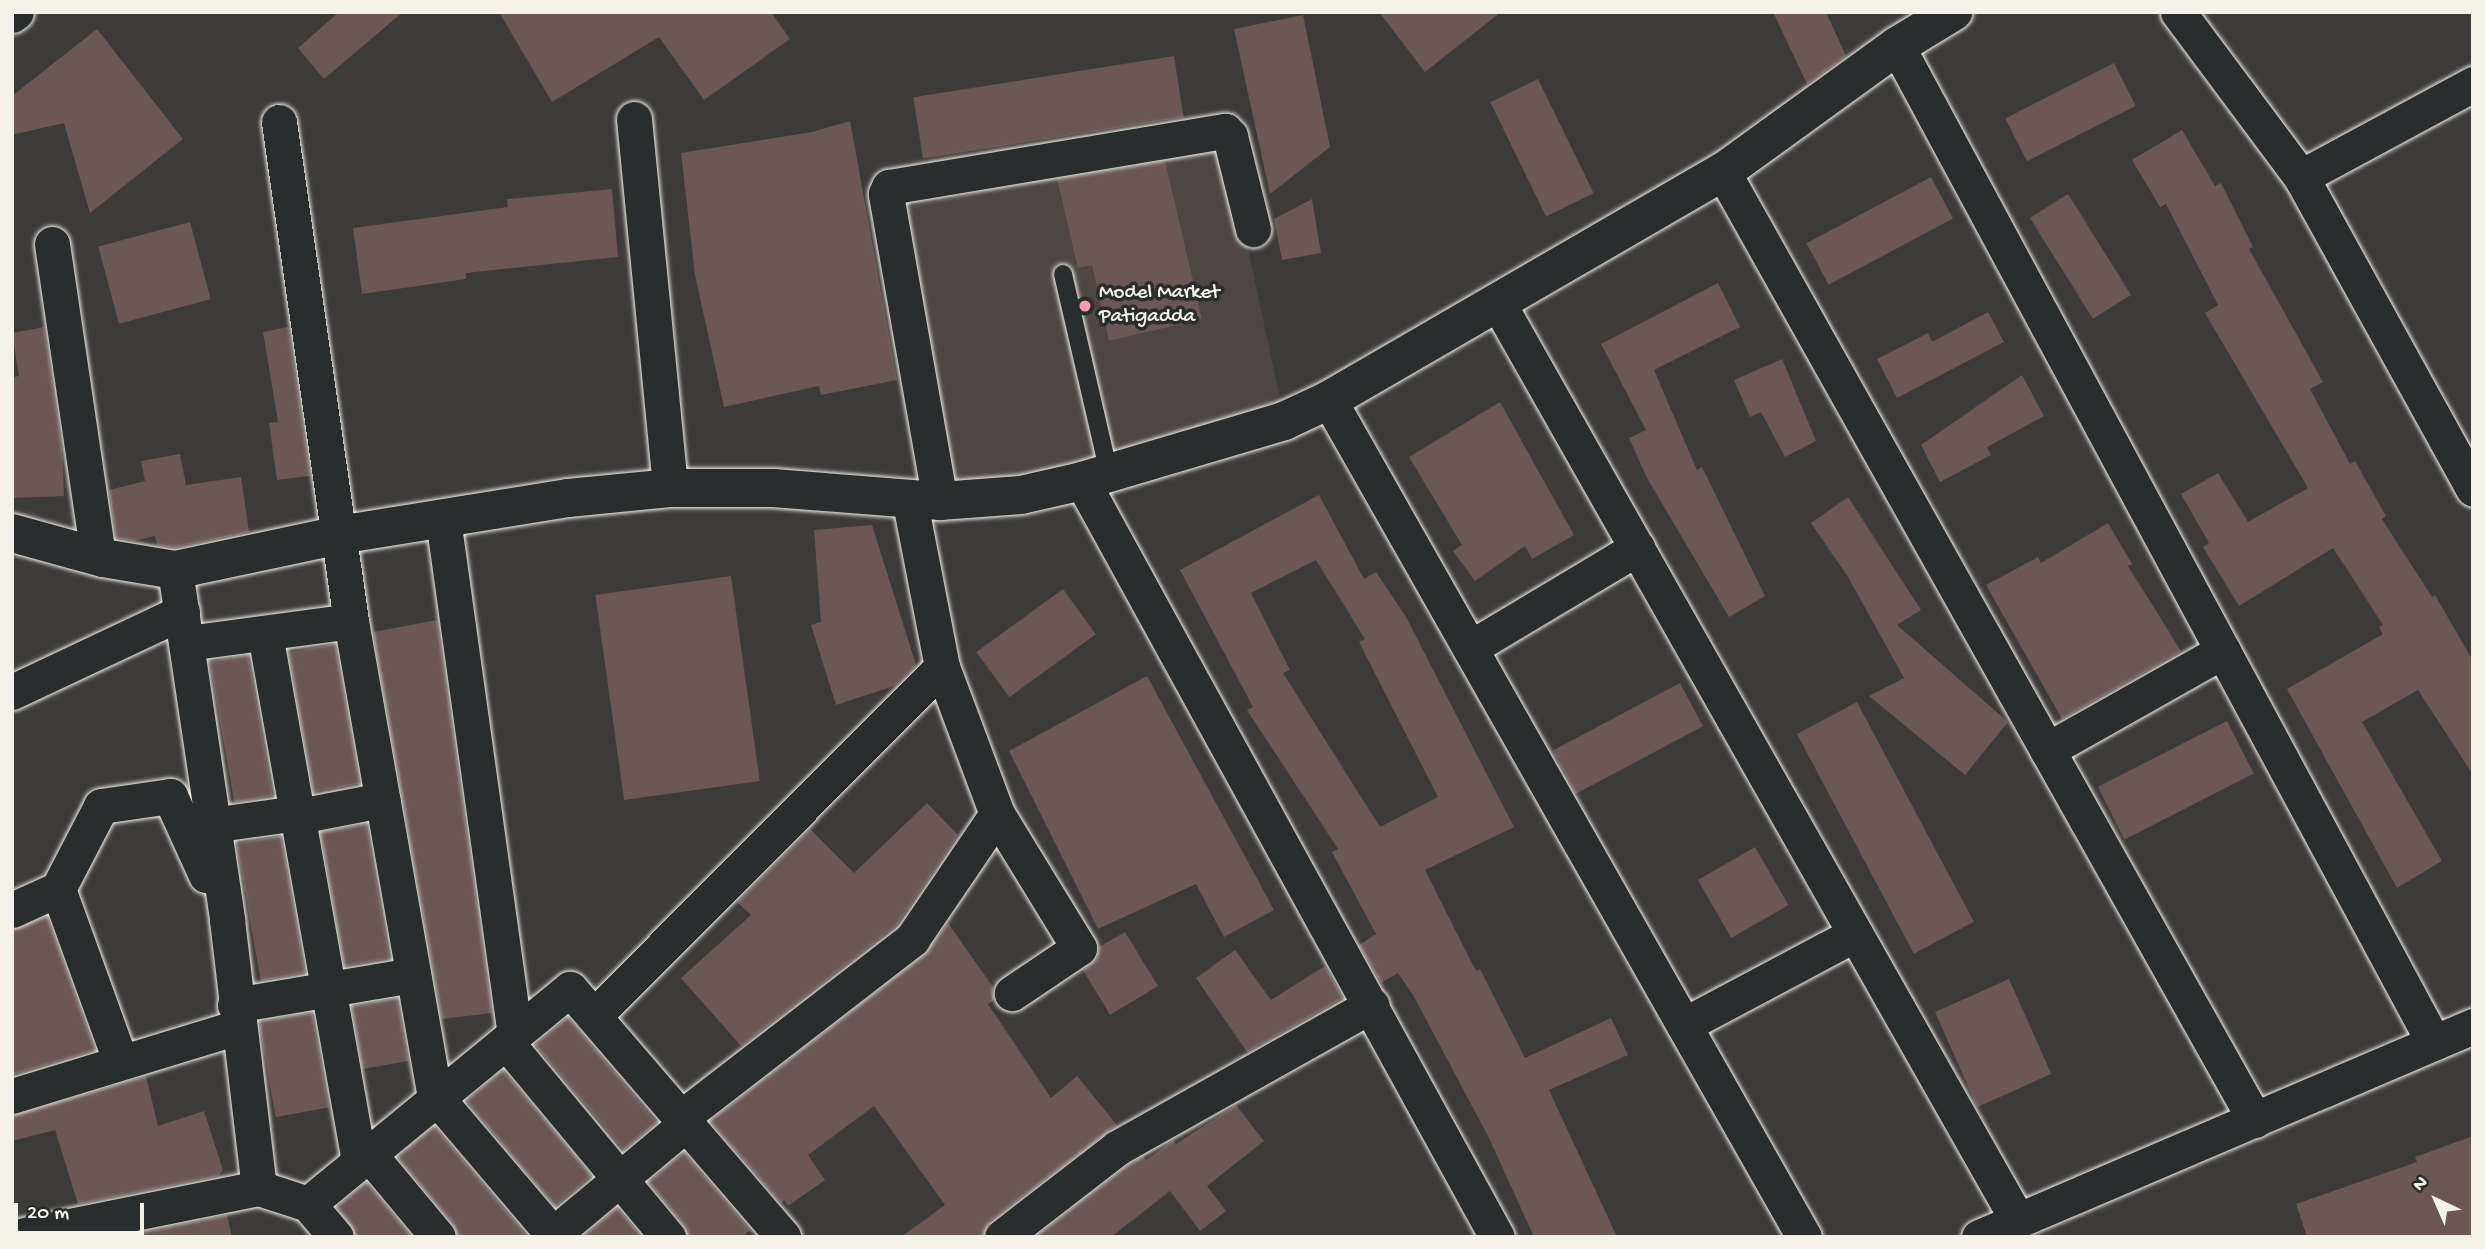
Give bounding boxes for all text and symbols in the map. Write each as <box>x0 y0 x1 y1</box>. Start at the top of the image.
place label: Model Market Patigadda <box>1099 281 1220 331</box>
marker: Model Market Patigadda <box>1077 298 1093 314</box>
north arrow <box>2401 1165 2471 1235</box>
text: N <box>2409 1172 2434 1197</box>
scale bar <box>18 1190 147 1234</box>
text: 20 m <box>27 1202 69 1227</box>

